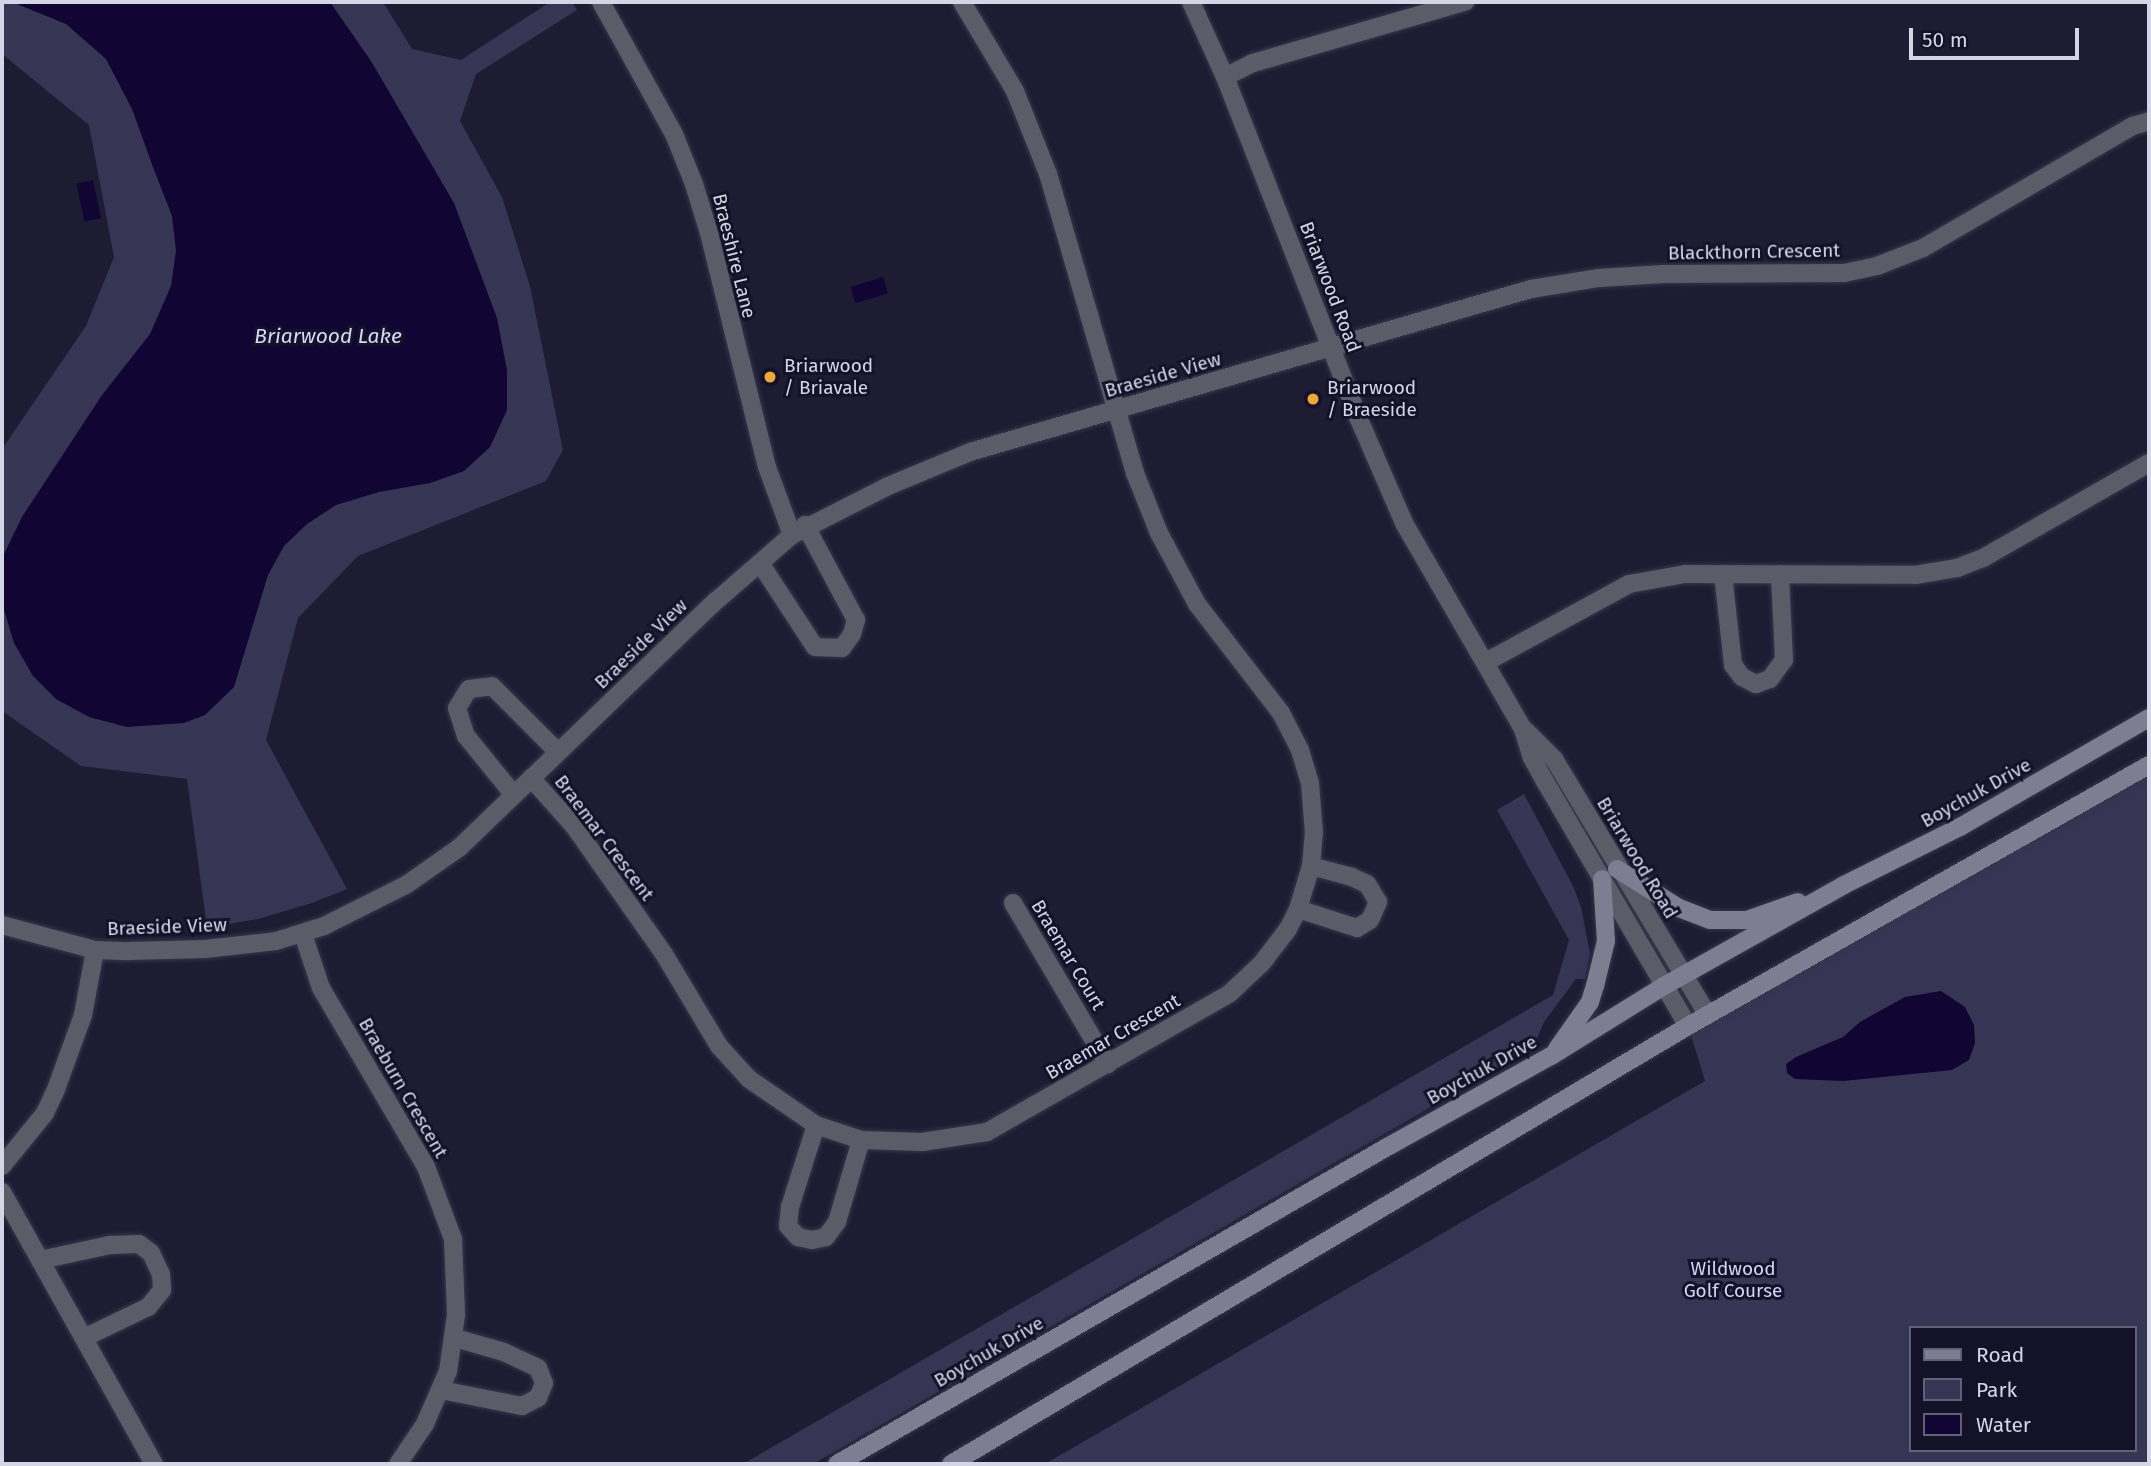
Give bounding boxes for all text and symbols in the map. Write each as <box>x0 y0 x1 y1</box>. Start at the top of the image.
scale bar <box>1913 14 2083 58</box>
text: 50 m <box>1922 27 1968 53</box>
street label: Braeshire Lane <box>708 191 760 321</box>
street label: Briarwood Road <box>1295 219 1365 355</box>
street label: Blackthorn Crescent <box>1668 239 1840 265</box>
water label: Briarwood Lake <box>254 323 402 349</box>
street label: Braeside View <box>1102 348 1224 402</box>
place label: Briarwood / Briavale <box>784 355 873 399</box>
marker: Briarwood / Briavale <box>762 369 778 385</box>
place label: Briarwood / Braeside <box>1327 377 1417 421</box>
marker: Briarwood / Braeside <box>1305 391 1321 407</box>
street label: Braeside View <box>590 594 692 694</box>
street label: Boychuk Drive <box>1917 753 2035 833</box>
street label: Braemar Crescent <box>549 771 659 905</box>
street label: Briarwood Road <box>1592 793 1682 923</box>
street label: Braemar Court <box>1026 896 1110 1014</box>
street label: Braeside View <box>107 914 227 940</box>
street label: Braemar Crescent <box>1042 989 1184 1085</box>
street label: Braeburn Crescent <box>354 1014 452 1162</box>
street label: Boychuk Drive <box>1423 1030 1541 1110</box>
park label: Wildwood Golf Course <box>1684 1258 1782 1302</box>
street label: Boychuk Drive <box>930 1312 1048 1392</box>
legend <box>1910 1326 2137 1452</box>
text: Road <box>1976 1342 2024 1368</box>
text: Park <box>1976 1377 2017 1403</box>
text: Water <box>1976 1412 2031 1438</box>

